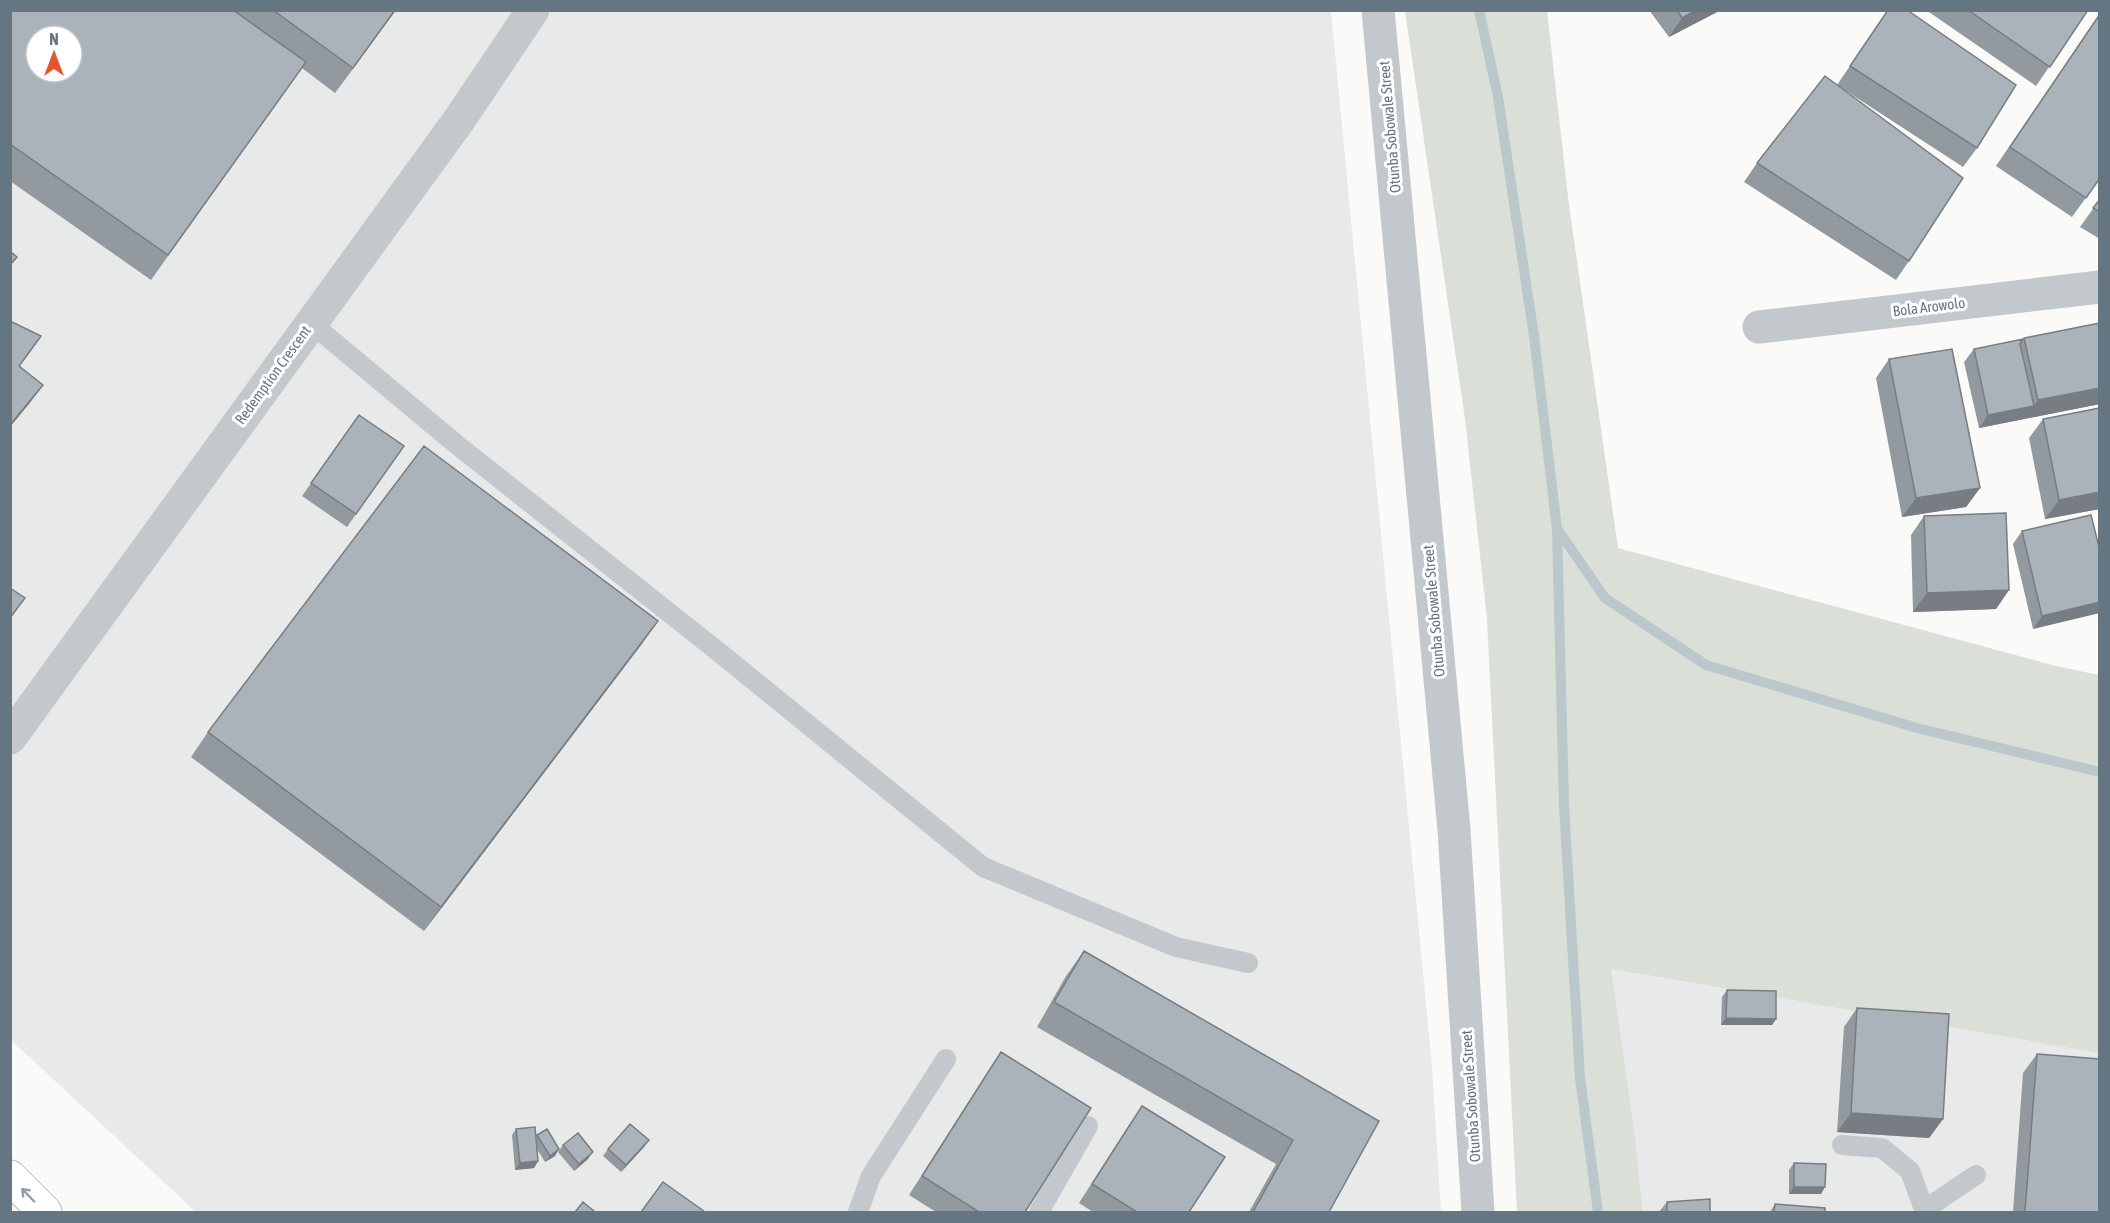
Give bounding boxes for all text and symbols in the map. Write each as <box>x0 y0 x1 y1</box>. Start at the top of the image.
north arrow <box>24 24 84 84</box>
text: N <box>49 30 59 48</box>
street label: Otunba Sobowale Street <box>1375 60 1404 194</box>
street label: Bola Arowolo <box>1892 294 1966 319</box>
street label: Redemption Crescent <box>231 322 314 427</box>
street label: Otunba Sobowale Street <box>1419 544 1448 678</box>
street label: Otunba Sobowale Street <box>1457 1029 1484 1163</box>
one-way arrow <box>20 1187 35 1202</box>

